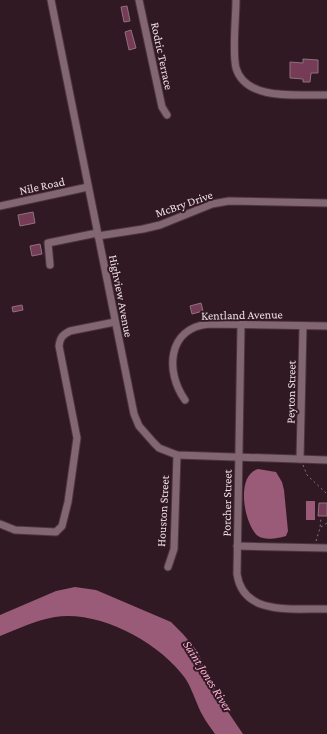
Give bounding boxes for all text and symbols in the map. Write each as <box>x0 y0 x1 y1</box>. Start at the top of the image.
street label: Rodric Terrace <box>148 21 176 91</box>
street label: Nile Road <box>18 174 67 198</box>
street label: McBry Drive <box>154 188 214 220</box>
street label: Highview Avenue <box>106 254 136 338</box>
street label: Kentland Avenue <box>201 307 283 323</box>
street label: Peyton Street <box>283 359 299 424</box>
street label: Porcher Street <box>219 468 235 537</box>
street label: Houston Street <box>154 474 172 547</box>
water label: Saint Jones River <box>180 638 236 715</box>

